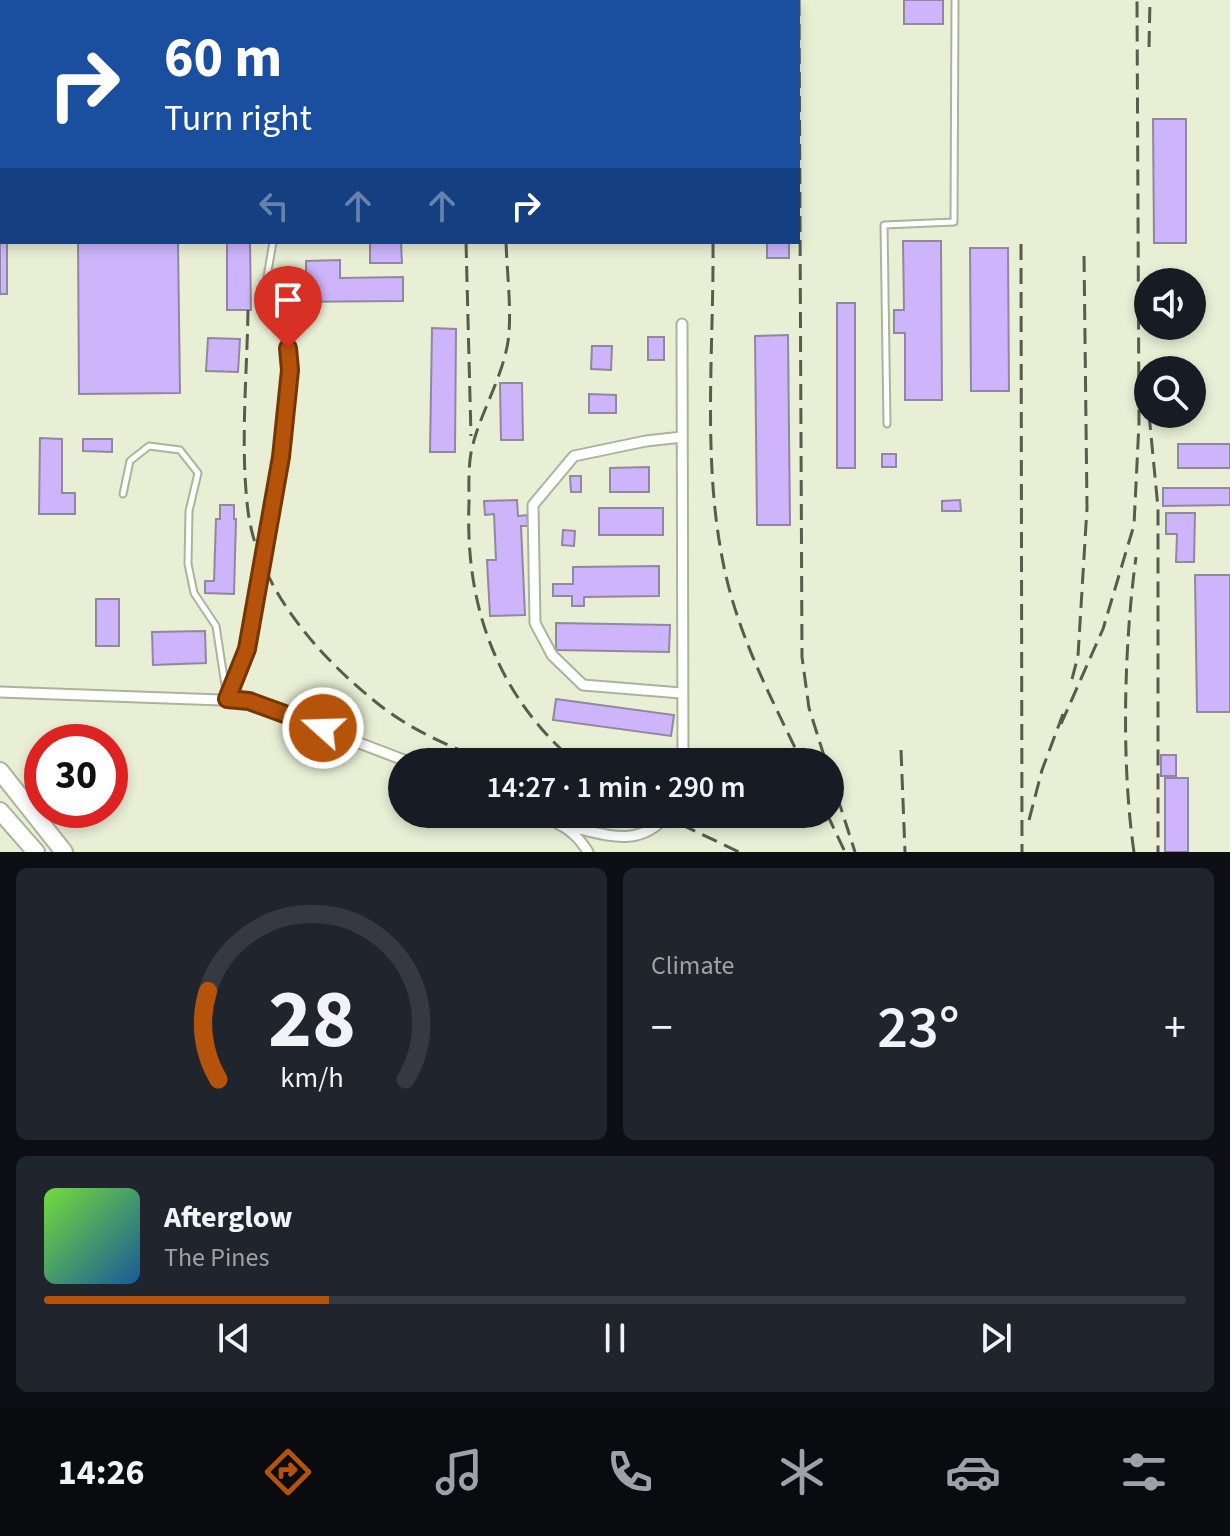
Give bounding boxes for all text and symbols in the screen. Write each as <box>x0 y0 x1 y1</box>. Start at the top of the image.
text: 60 m <box>164 19 282 98</box>
icon: right <box>32 32 136 136</box>
text: Turn right <box>164 93 312 144</box>
icon: left <box>252 184 296 228</box>
icon: ahead <box>336 184 380 228</box>
icon: ahead <box>420 184 464 228</box>
icon: right <box>504 184 548 228</box>
pin <box>254 266 322 348</box>
map controls <box>1134 268 1206 428</box>
button: sound <box>1134 268 1206 340</box>
icon: arrive <box>266 278 310 322</box>
button: search <box>1134 356 1206 428</box>
position arrow <box>281 686 365 770</box>
speed limit sign: 30 <box>24 724 128 828</box>
text: 14:27 · 1 min · 290 m <box>486 766 746 809</box>
text: Climate <box>651 947 735 984</box>
text: 28 <box>268 961 355 1079</box>
text: 23° <box>877 986 960 1071</box>
text: − <box>651 997 673 1060</box>
text: + <box>1164 997 1186 1060</box>
text: km/h <box>280 1058 343 1098</box>
text: Afterglow <box>164 1196 292 1239</box>
text: The Pines <box>164 1239 269 1276</box>
icon: previous <box>212 1316 256 1360</box>
icon: pause <box>593 1316 637 1360</box>
icon: next <box>974 1316 1018 1360</box>
icon: directions <box>260 1444 316 1500</box>
icon: music <box>431 1444 487 1500</box>
icon: phone <box>602 1444 658 1500</box>
icon: climate <box>774 1444 830 1500</box>
icon: car <box>945 1444 1001 1500</box>
icon: filters <box>1116 1444 1172 1500</box>
text: 14:26 <box>58 1447 144 1498</box>

